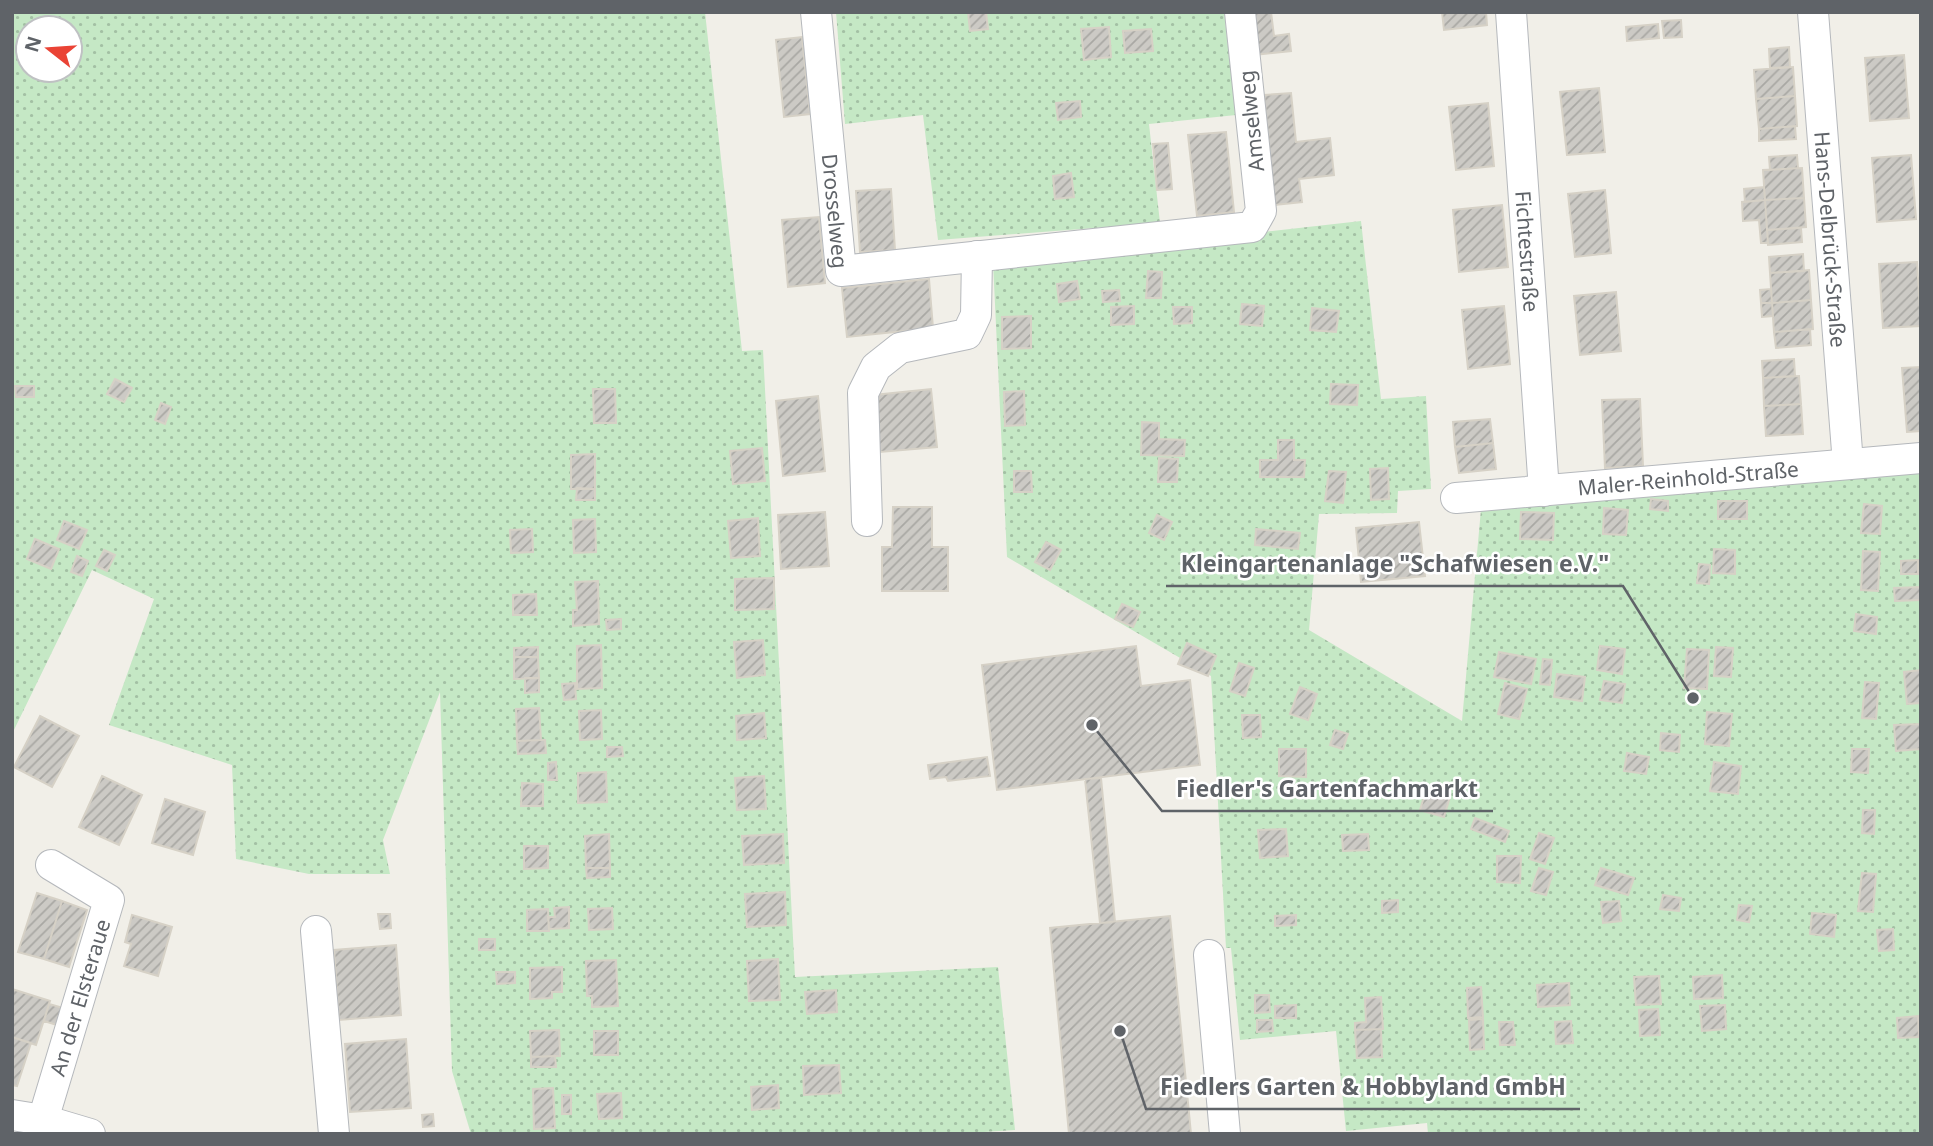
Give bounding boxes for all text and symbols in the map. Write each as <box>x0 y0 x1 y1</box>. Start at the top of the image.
north arrow <box>14 14 84 84</box>
text: N <box>18 33 47 55</box>
street label: Amselweg <box>1232 69 1270 173</box>
street label: Hans-Delbrück-Straße <box>1808 130 1853 348</box>
street label: Drosselweg <box>816 152 855 270</box>
street label: Fichtestraße <box>1509 190 1546 313</box>
street label: Maler-Reinhold-Straße <box>1576 455 1800 501</box>
callout: Kleingartenanlage "Schafwiesen e.V." <box>1166 542 1623 586</box>
text: Kleingartenanlage "Schafwiesen e.V." <box>1181 547 1609 579</box>
callout: Fiedler's Gartenfachmarkt <box>1162 767 1493 811</box>
text: Fiedler's Gartenfachmarkt <box>1176 772 1478 804</box>
street label: An der Elsteraue <box>43 916 117 1079</box>
callout: Fiedlers Garten & Hobbyland GmbH <box>1146 1065 1580 1109</box>
text: Fiedlers Garten & Hobbyland GmbH <box>1160 1070 1566 1102</box>

